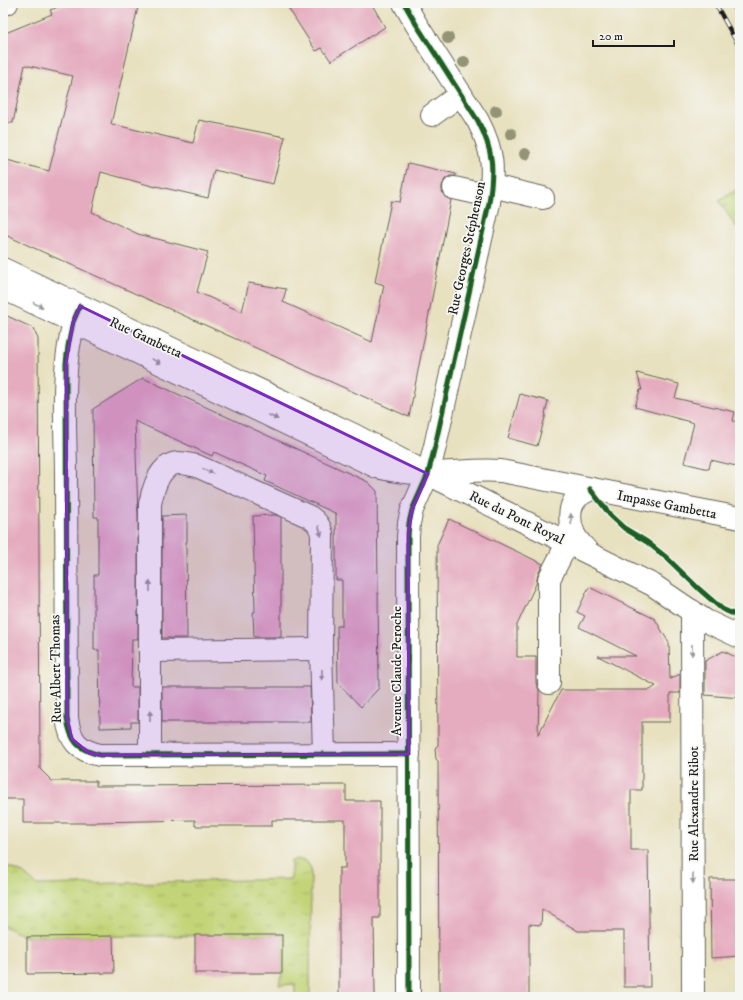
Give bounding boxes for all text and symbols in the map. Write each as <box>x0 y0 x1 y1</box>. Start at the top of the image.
scale bar <box>593 22 674 48</box>
text: 20 m <box>599 29 623 44</box>
street label: Rue Georges Stéphenson <box>444 179 490 317</box>
one-way arrow <box>33 302 44 308</box>
street label: Rue Gambetta <box>106 313 185 363</box>
one-way arrow <box>150 358 161 364</box>
one-way arrow <box>267 414 278 420</box>
one-way arrow <box>202 468 213 474</box>
street label: Rue du Pont Royal <box>466 487 568 549</box>
street label: Impasse Gambetta <box>616 487 718 523</box>
one-way arrow <box>567 513 574 525</box>
one-way arrow <box>317 525 323 537</box>
one-way arrow <box>147 579 153 592</box>
street label: Avenue Claude Peroche <box>388 606 406 736</box>
street label: Rue Albert Thomas <box>46 614 66 724</box>
one-way arrow <box>689 644 695 657</box>
one-way arrow <box>319 669 325 682</box>
one-way arrow <box>147 709 153 722</box>
street label: Rue Alexandre Ribot <box>685 746 703 862</box>
one-way arrow <box>690 872 696 885</box>

